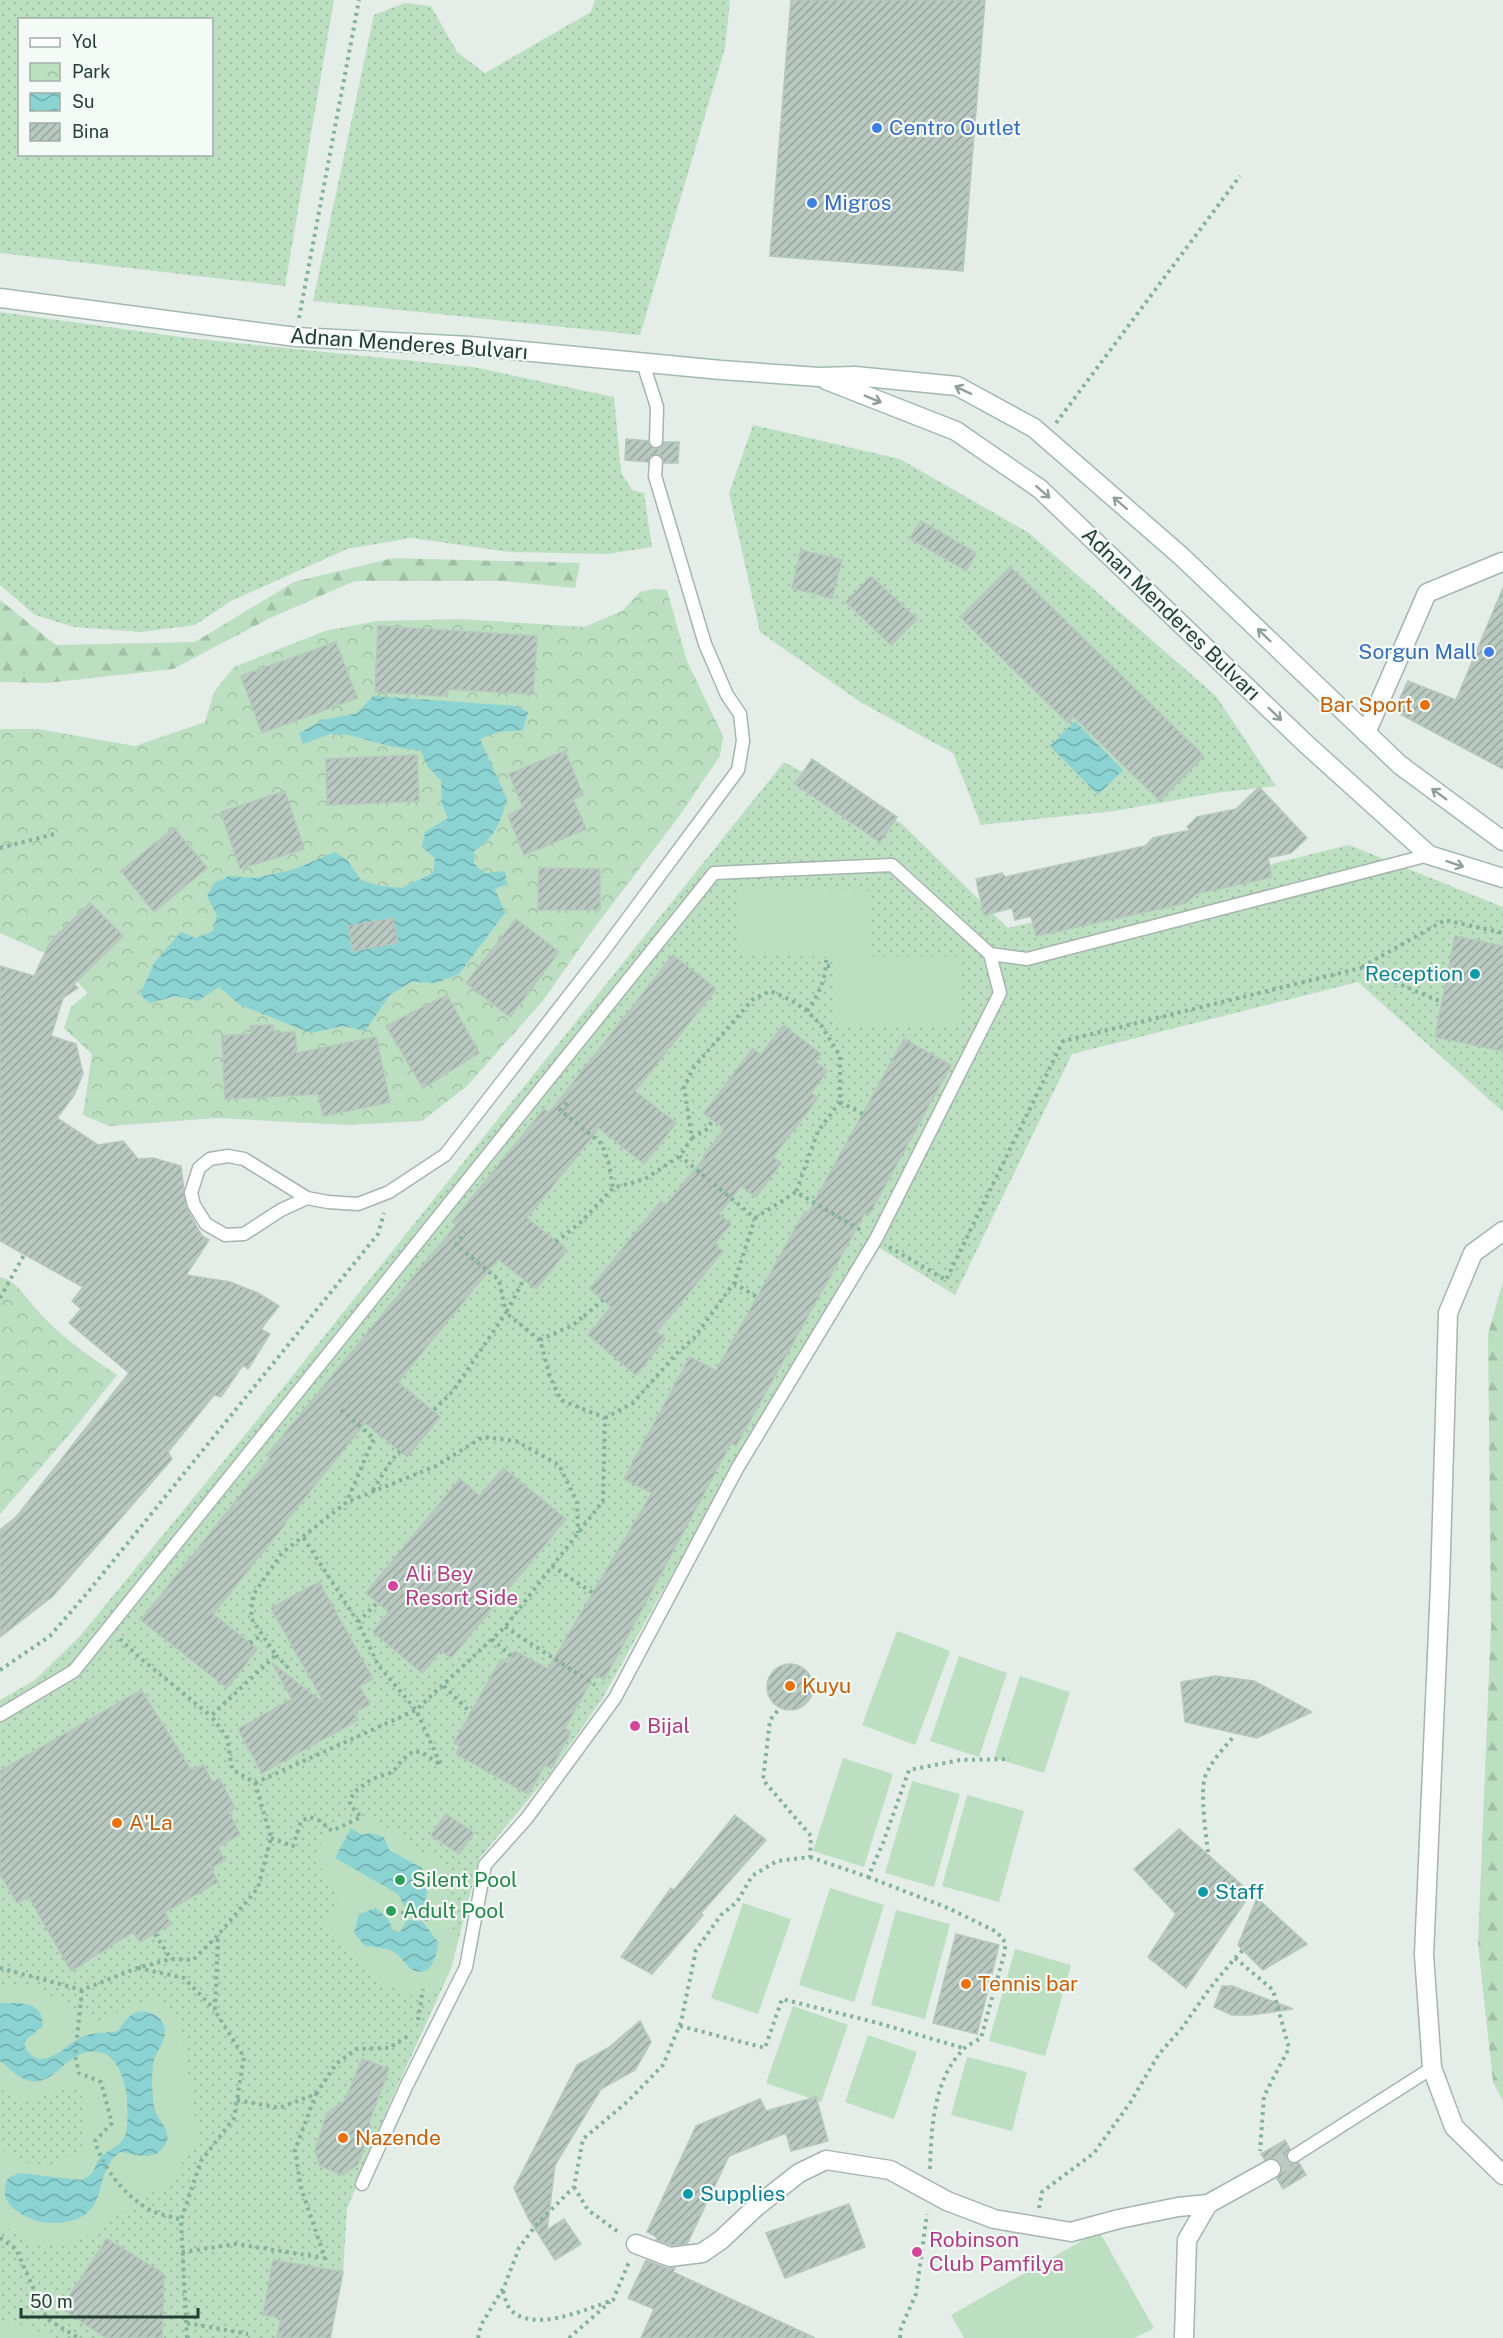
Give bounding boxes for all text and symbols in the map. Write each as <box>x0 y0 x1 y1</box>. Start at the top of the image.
legend <box>18 18 213 156</box>
text: Yol <box>72 31 97 52</box>
text: Park <box>72 61 110 82</box>
text: Su <box>72 91 95 112</box>
place label: Centro Outlet <box>889 115 1021 140</box>
text: Bina <box>72 121 109 142</box>
marker: Centro Outlet <box>870 121 884 135</box>
place label: Migros <box>824 190 891 215</box>
marker: Migros <box>805 196 819 210</box>
street label: Adnan Menderes Bulvarı <box>289 323 529 364</box>
one-way arrow <box>955 384 973 395</box>
one-way arrow <box>864 394 882 405</box>
one-way arrow <box>1035 485 1050 499</box>
one-way arrow <box>1113 496 1128 510</box>
street label: Adnan Menderes Bulvarı <box>1077 522 1266 705</box>
one-way arrow <box>1256 628 1271 642</box>
place label: Sorgun Mall <box>1358 639 1477 664</box>
marker: Sorgun Mall <box>1482 645 1496 659</box>
place label: Bar Sport <box>1319 692 1413 717</box>
marker: Bar Sport <box>1418 698 1432 712</box>
one-way arrow <box>1267 707 1282 721</box>
one-way arrow <box>1432 788 1448 800</box>
one-way arrow <box>1446 859 1465 870</box>
place label: Reception <box>1365 961 1463 986</box>
marker: Reception <box>1468 967 1482 981</box>
place label: Ali Bey Resort Side <box>405 1561 518 1610</box>
marker: Ali Bey Resort Side <box>386 1579 400 1593</box>
place label: Kuyu <box>802 1673 851 1698</box>
marker: Kuyu <box>783 1679 797 1693</box>
place label: Bijal <box>647 1713 690 1738</box>
marker: Bijal <box>628 1719 642 1733</box>
place label: A'La <box>129 1810 173 1835</box>
marker: A'La <box>110 1816 124 1830</box>
place label: Silent Pool <box>412 1867 517 1892</box>
marker: Silent Pool <box>393 1873 407 1887</box>
place label: Staff <box>1215 1879 1264 1904</box>
marker: Staff <box>1196 1885 1210 1899</box>
place label: Adult Pool <box>403 1898 505 1923</box>
marker: Adult Pool <box>384 1904 398 1918</box>
place label: Tennis bar <box>978 1971 1078 1996</box>
marker: Tennis bar <box>959 1977 973 1991</box>
place label: Nazende <box>355 2125 441 2150</box>
marker: Nazende <box>336 2131 350 2145</box>
place label: Supplies <box>700 2181 785 2206</box>
marker: Supplies <box>681 2187 695 2201</box>
place label: Robinson Club Pamfilya <box>929 2227 1064 2276</box>
marker: Robinson Club Pamfilya <box>910 2245 924 2259</box>
scale bar <box>21 2281 198 2319</box>
text: 50 m <box>30 2291 73 2312</box>

